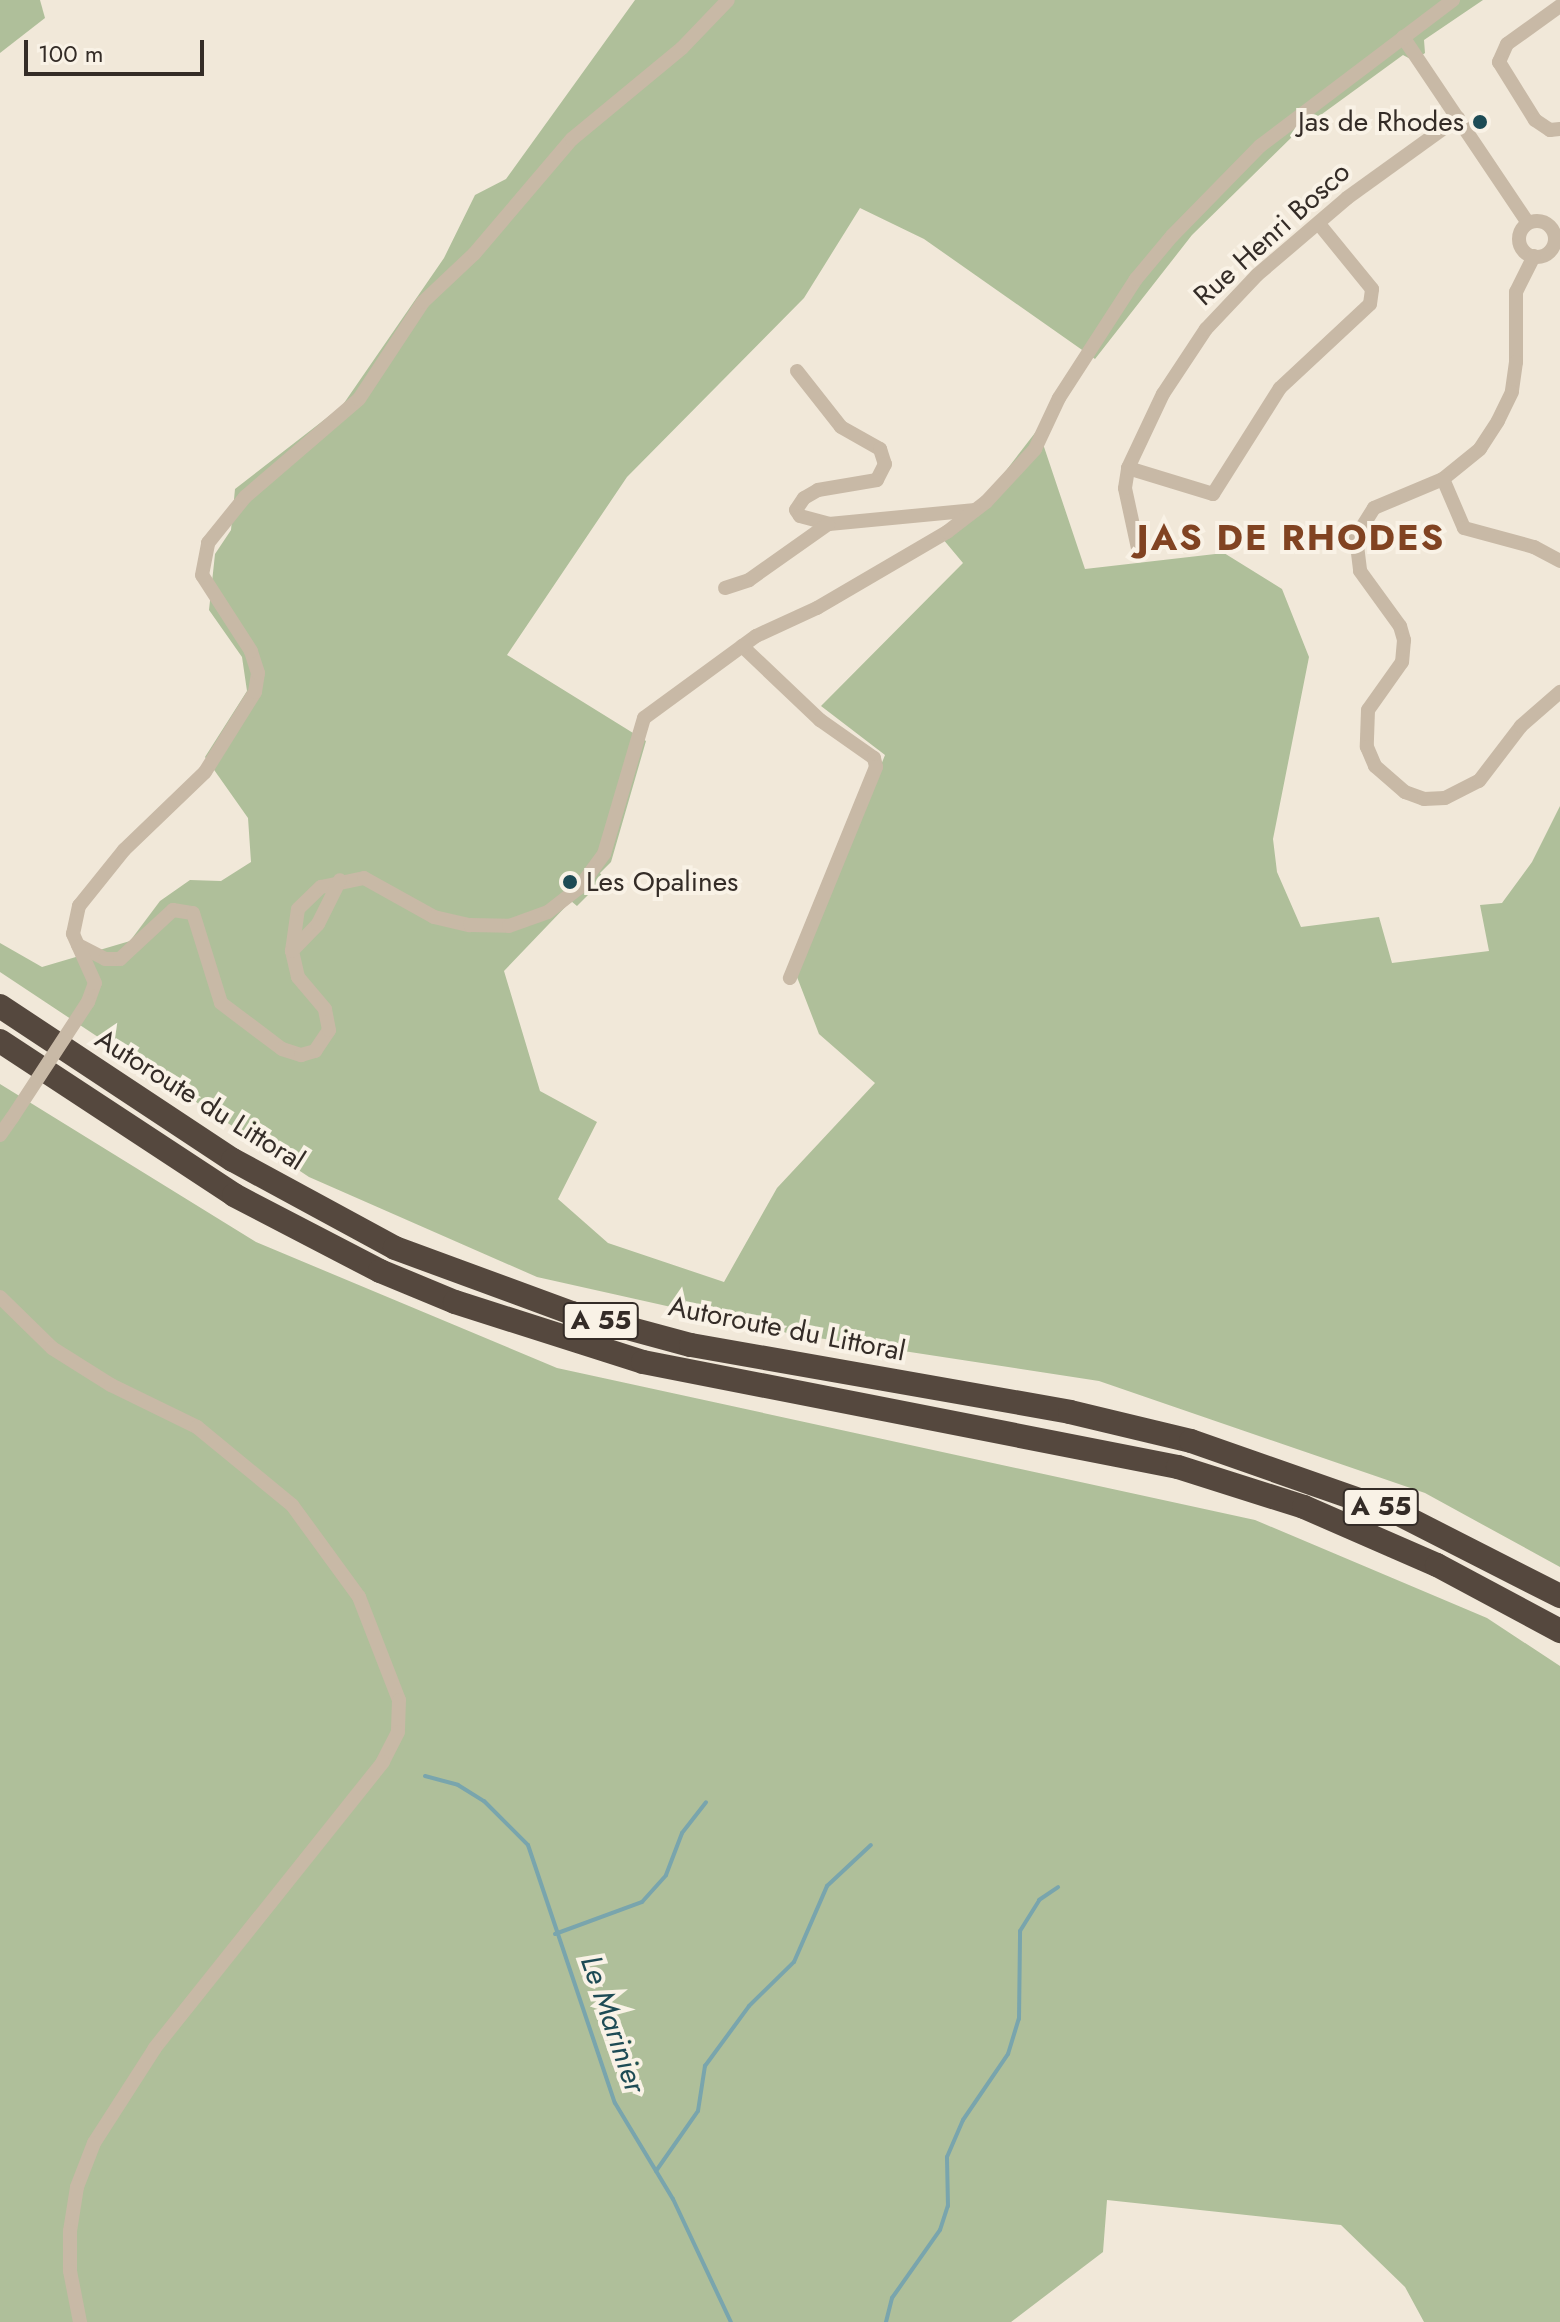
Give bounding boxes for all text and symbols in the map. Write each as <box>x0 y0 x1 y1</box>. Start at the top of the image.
scale bar <box>28 24 208 74</box>
text: 100 m <box>38 36 104 71</box>
place label: Jas de Rhodes <box>1298 105 1464 139</box>
marker: Jas de Rhodes <box>1471 113 1489 131</box>
street label: Rue Henri Bosco <box>1187 155 1357 313</box>
district label: JAS DE RHODES <box>1137 516 1445 560</box>
place label: Les Opalines <box>586 865 738 899</box>
marker: Les Opalines <box>561 873 579 891</box>
street label: Autoroute du Littoral <box>89 1022 311 1178</box>
street label: Autoroute du Littoral <box>666 1290 908 1368</box>
road number: A 55 <box>561 1299 641 1343</box>
road number: A 55 <box>1341 1485 1421 1529</box>
water label: Le Marinier <box>573 1951 653 2097</box>

